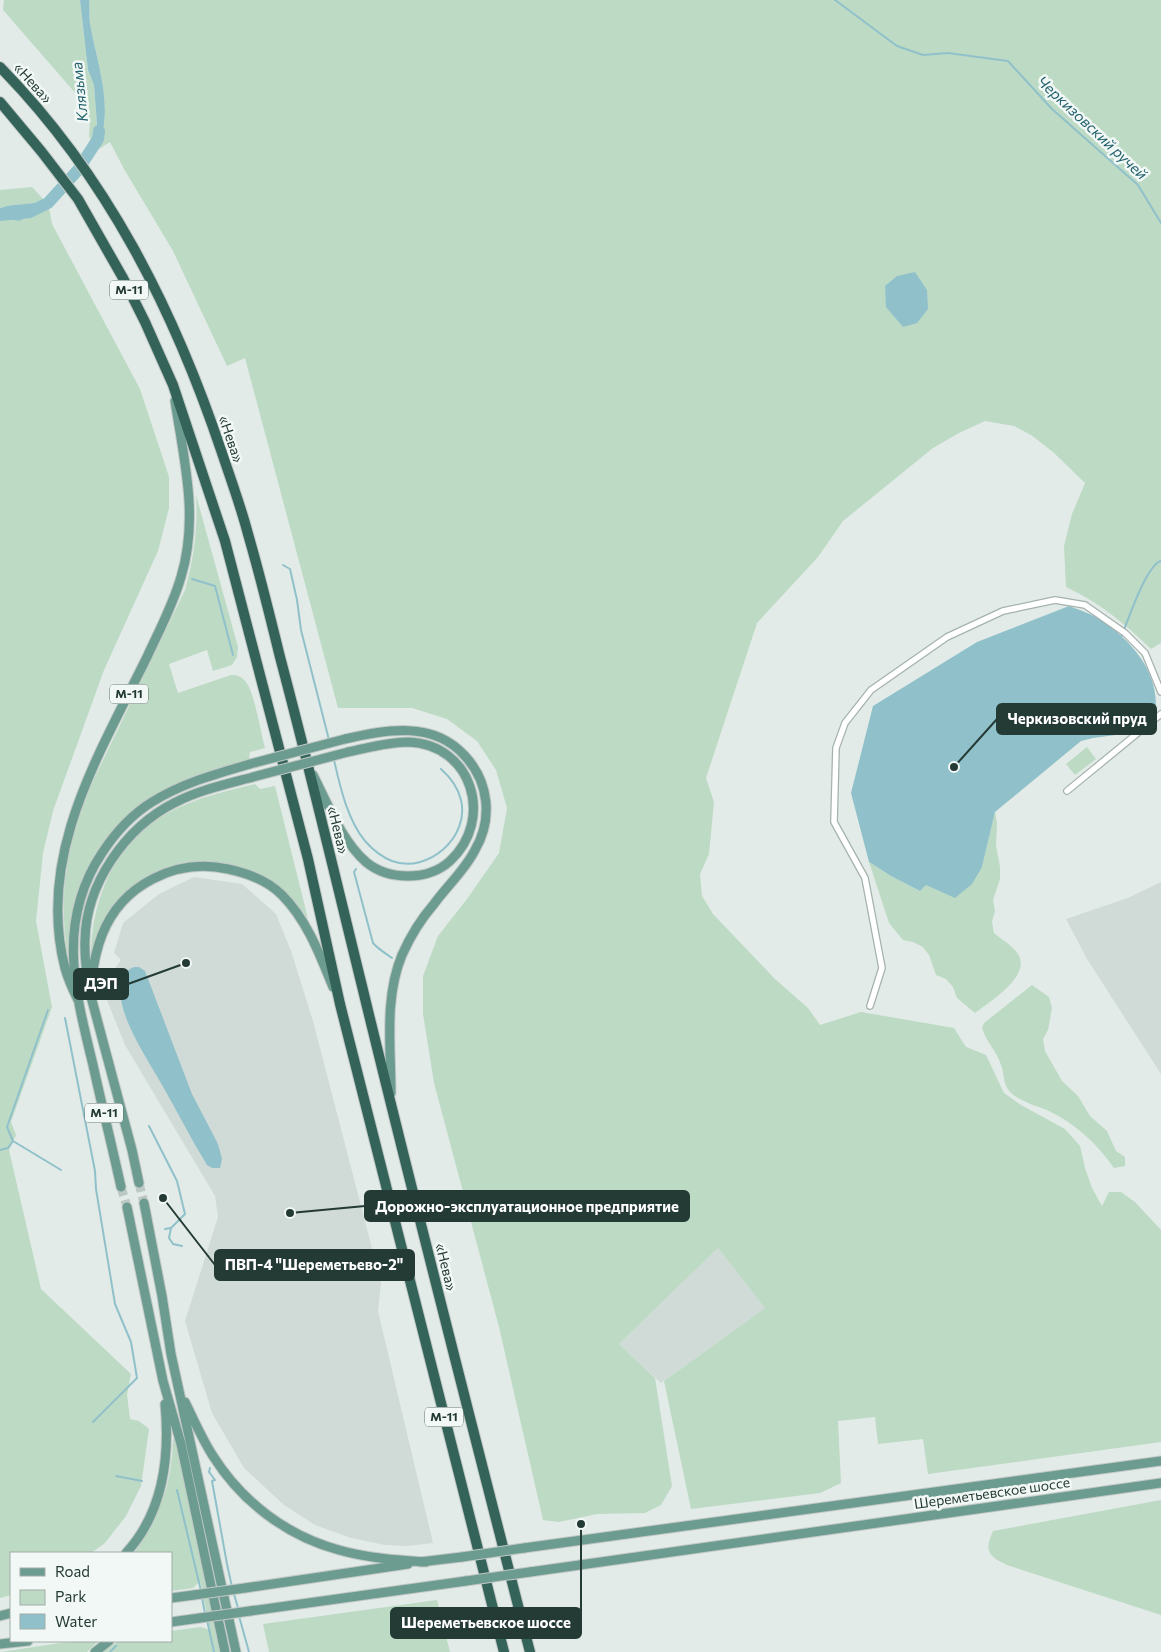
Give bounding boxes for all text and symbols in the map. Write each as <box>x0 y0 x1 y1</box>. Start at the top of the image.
street label: «Нева» <box>11 59 56 106</box>
water label: Клязьма <box>67 61 91 123</box>
water label: Черкизовский ручей <box>1034 72 1152 183</box>
road number: М-11 <box>110 280 148 300</box>
street label: «Нева» <box>216 413 247 465</box>
road number: М-11 <box>110 684 148 704</box>
callout: Черкизовский пруд <box>997 704 1156 734</box>
text: Черкизовский пруд <box>1007 709 1147 727</box>
street label: «Нева» <box>324 804 353 855</box>
callout: ДЭП <box>74 969 128 999</box>
text: ДЭП <box>84 974 118 992</box>
road number: М-11 <box>85 1104 123 1122</box>
callout: Дорожно-эксплуатационное предприятие <box>365 1191 689 1221</box>
text: Дорожно-эксплуатационное предприятие <box>375 1197 679 1215</box>
street label: «Нева» <box>432 1241 461 1292</box>
callout: ПВП-4 "Шереметьево-2" <box>215 1250 414 1280</box>
text: ПВП-4 "Шереметьево-2" <box>225 1255 403 1273</box>
road number: М-11 <box>425 1408 463 1426</box>
street label: Шереметьевское шоссе <box>913 1473 1071 1512</box>
legend <box>10 1552 172 1642</box>
text: Road <box>55 1562 90 1580</box>
text: Park <box>55 1587 86 1605</box>
callout: Шереметьевское шоссе <box>391 1608 581 1638</box>
text: Water <box>55 1612 97 1630</box>
text: Шереметьевское шоссе <box>401 1613 571 1631</box>

